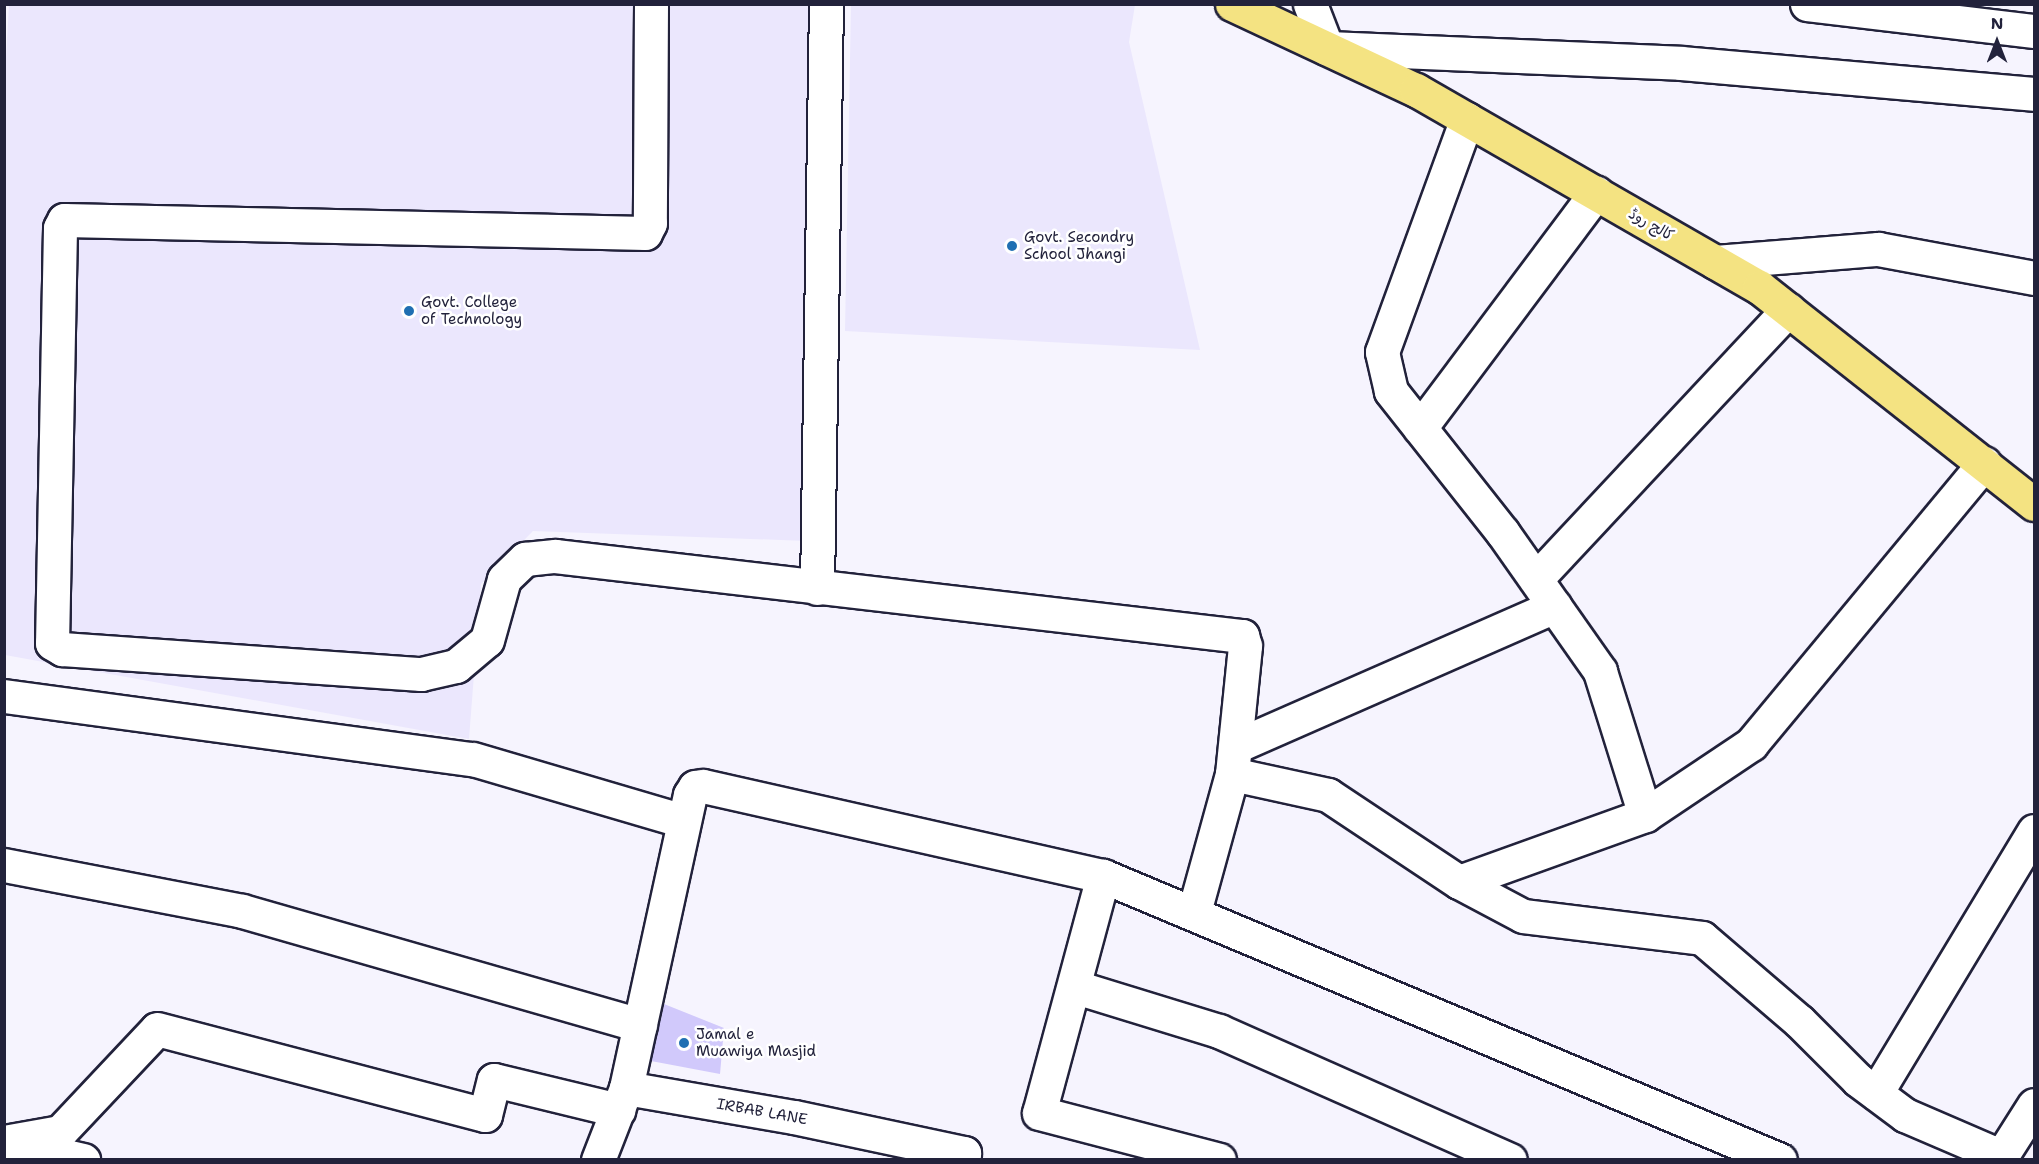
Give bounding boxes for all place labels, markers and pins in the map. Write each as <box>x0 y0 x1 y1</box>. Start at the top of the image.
place label: Govt. Secondry School Jhangi <box>1024 228 1134 263</box>
marker: Govt. Secondry School Jhangi <box>1005 239 1019 253</box>
place label: Govt. College of Technology <box>421 293 522 328</box>
marker: Govt. College of Technology <box>402 304 416 318</box>
place label: Jamal e Muawiya Masjid <box>696 1025 816 1060</box>
marker: Jamal e Muawiya Masjid <box>677 1036 691 1050</box>

